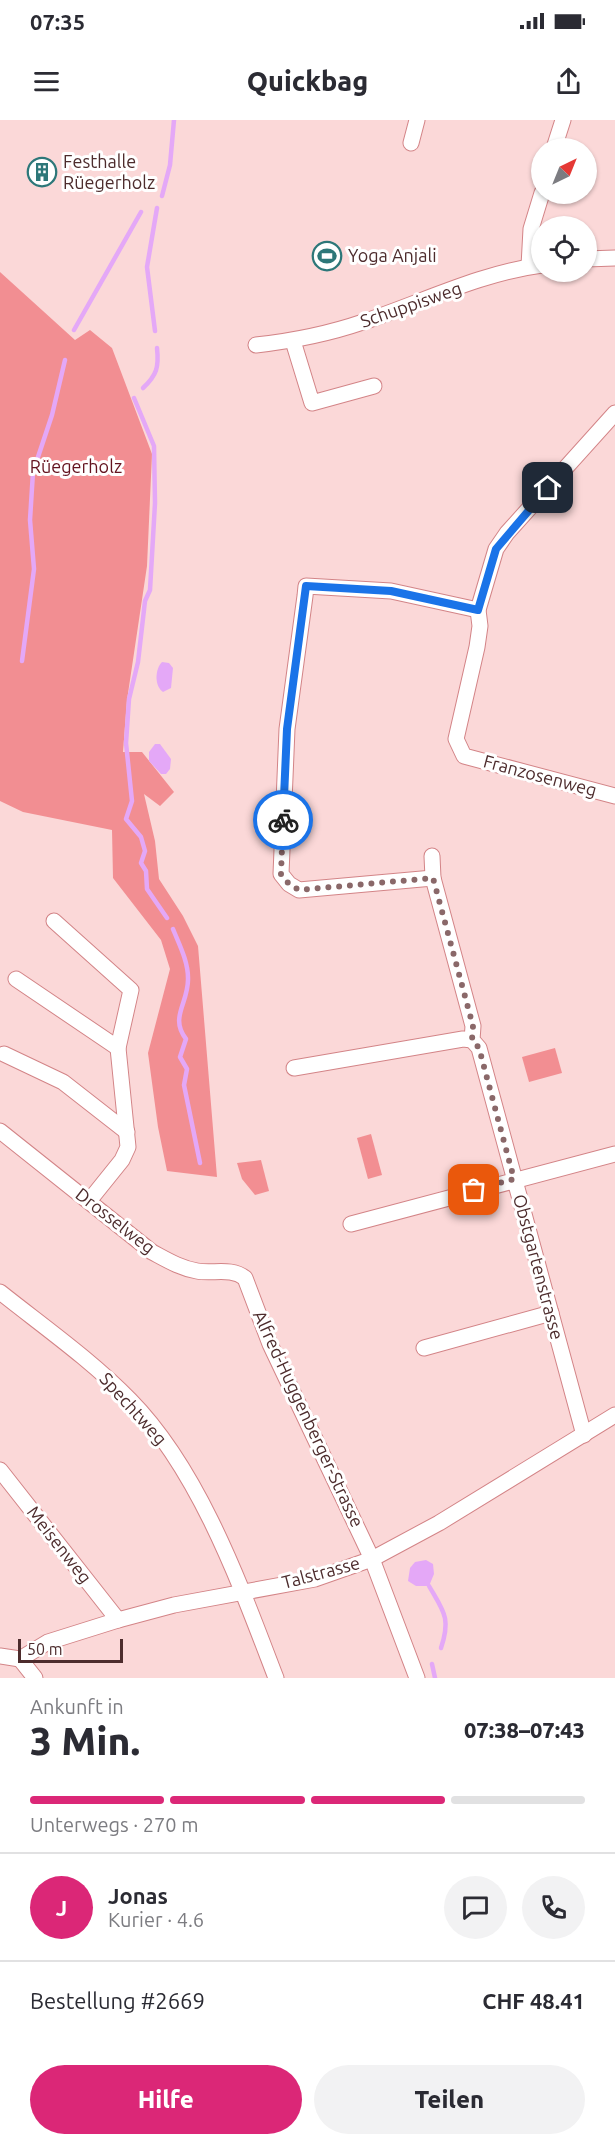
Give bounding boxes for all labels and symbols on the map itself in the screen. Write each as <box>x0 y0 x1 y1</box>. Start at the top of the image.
north arrow <box>531 138 597 204</box>
place label: Festhalle Rüegerholz <box>63 151 155 192</box>
building icon: Festhalle Rüegerholz <box>26 156 58 188</box>
sports icon: Yoga Anjali <box>311 240 343 272</box>
place label: Yoga Anjali <box>348 245 437 265</box>
street label: Schuppisweg <box>357 277 464 331</box>
park label: Rüegerholz <box>30 456 122 476</box>
pin <box>522 462 573 513</box>
street label: Franzosenweg <box>481 750 599 800</box>
courier <box>253 790 313 850</box>
pin <box>448 1164 499 1215</box>
street label: Drosselweg <box>72 1183 159 1257</box>
street label: Obstgartenstrasse <box>510 1192 568 1342</box>
street label: Alfred-Huggenberger-Strasse <box>250 1307 368 1530</box>
street label: Spechtweg <box>96 1368 171 1448</box>
street label: Meisenweg <box>24 1502 96 1587</box>
street label: Talstrasse <box>280 1552 362 1592</box>
scale bar <box>18 1636 123 1664</box>

